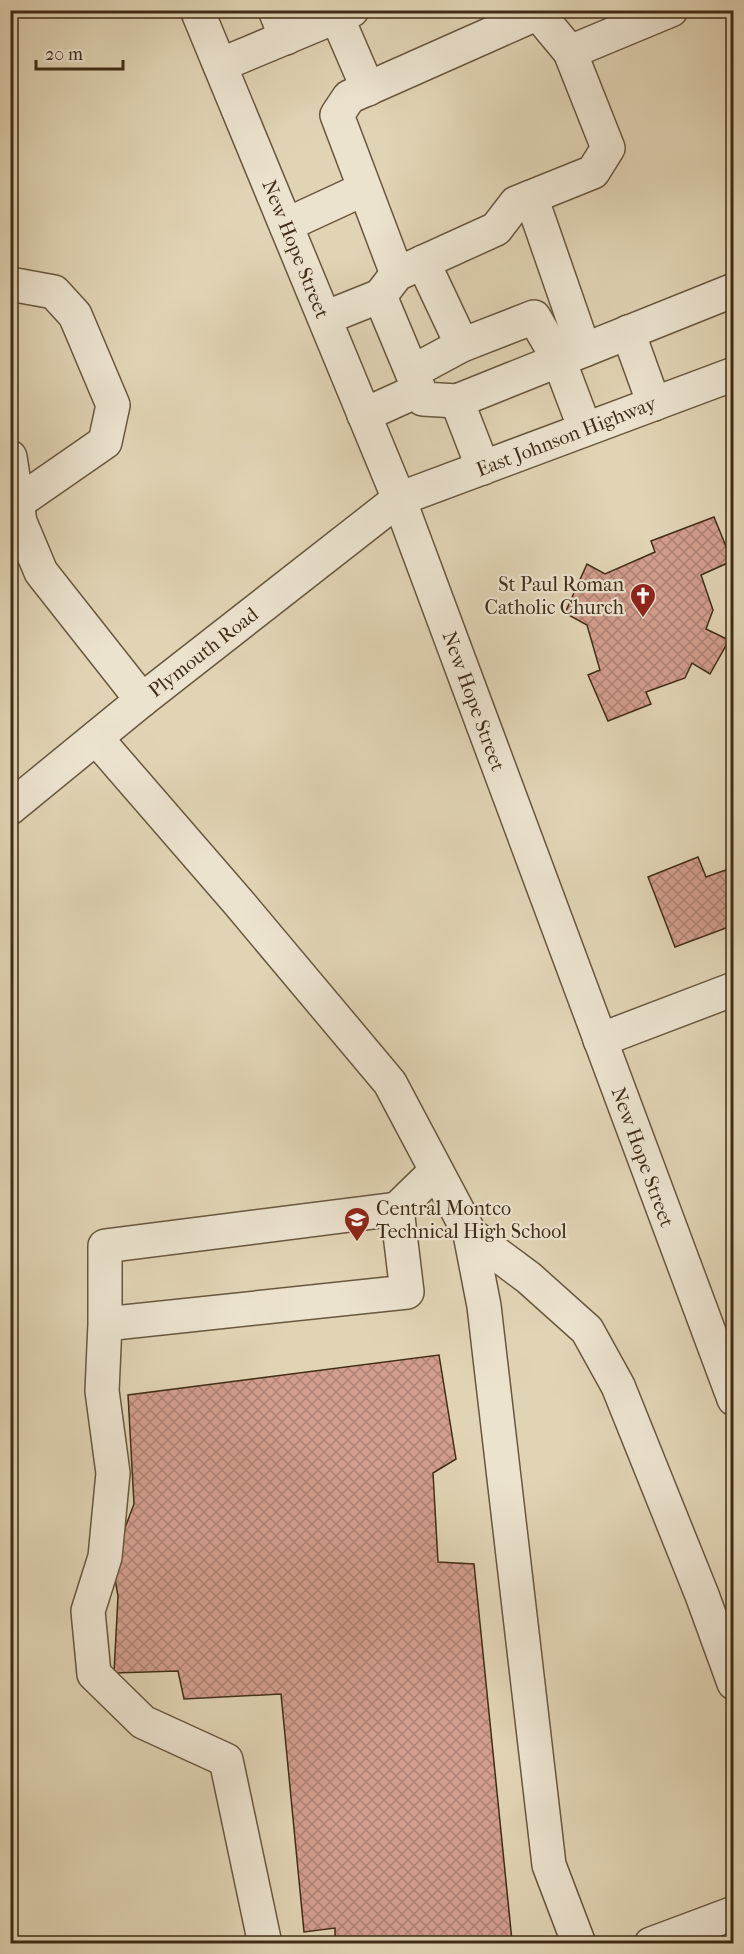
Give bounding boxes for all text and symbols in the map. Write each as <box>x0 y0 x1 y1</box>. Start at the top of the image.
scale bar <box>36 33 123 71</box>
text: 20 m <box>45 44 83 65</box>
street label: New Hope Street <box>257 177 334 322</box>
street label: East Johnson Highway <box>473 391 661 481</box>
place label: St Paul Roman Catholic Church <box>484 573 625 619</box>
church icon: St Paul Roman Catholic Church <box>628 581 658 619</box>
street label: Plymouth Road <box>144 602 264 702</box>
street label: New Hope Street <box>438 628 510 774</box>
street label: New Hope Street <box>607 1084 679 1230</box>
place label: Central Montco Technical High School <box>376 1197 567 1243</box>
school or university icon: Central Montco Technical High School <box>342 1205 372 1243</box>

